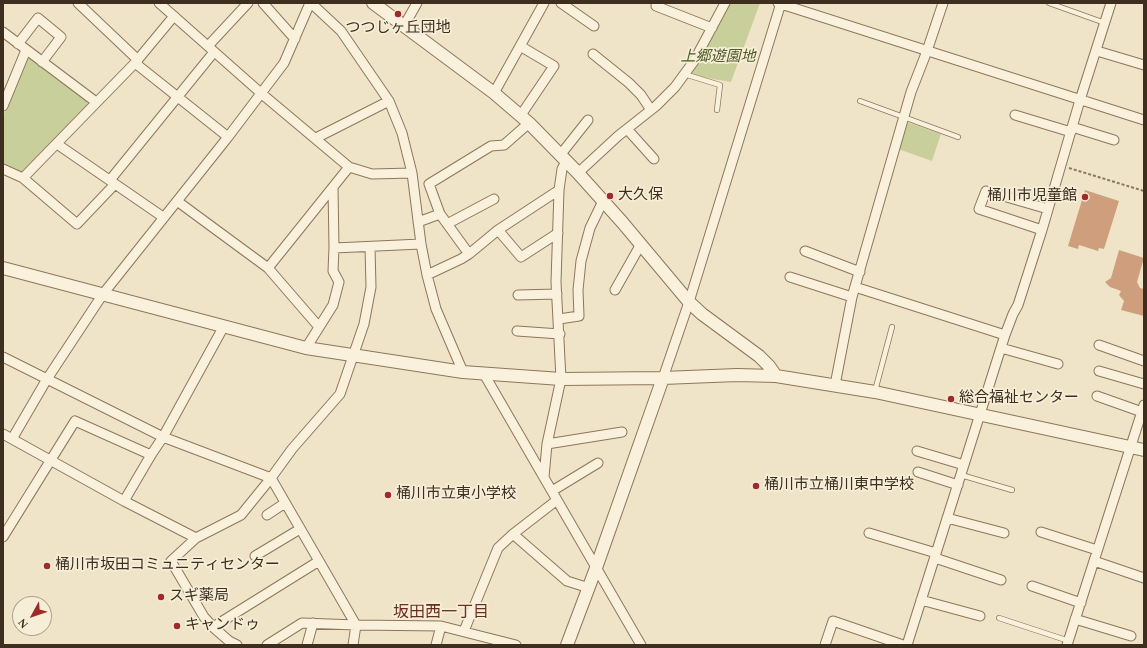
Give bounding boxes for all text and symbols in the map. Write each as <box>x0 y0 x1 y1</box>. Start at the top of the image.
marker: つつじヶ丘団地 <box>393 9 403 19</box>
place label: つつじヶ丘団地 <box>346 20 450 38</box>
park label: 上郷遊園地 <box>681 49 755 67</box>
place label: 大久保 <box>618 187 663 205</box>
place label: 桶川市児童館 <box>987 188 1077 206</box>
marker: 大久保 <box>605 191 615 201</box>
marker: 桶川市児童館 <box>1080 192 1090 202</box>
place label: 総合福祉センター <box>959 390 1079 408</box>
marker: 総合福祉センター <box>946 394 956 404</box>
place label: 桶川市立桶川東中学校 <box>764 477 914 495</box>
marker: 桶川市立桶川東中学校 <box>751 481 761 491</box>
place label: 桶川市立東小学校 <box>396 486 516 504</box>
marker: 桶川市立東小学校 <box>383 490 393 500</box>
place label: 桶川市坂田コミュニティセンター <box>55 557 280 575</box>
marker: 桶川市坂田コミュニティセンター <box>42 561 52 571</box>
place label: スギ薬局 <box>169 588 229 606</box>
marker: スギ薬局 <box>156 592 166 602</box>
north arrow <box>12 596 52 636</box>
district label: 坂田西一丁目 <box>393 604 489 624</box>
text: N <box>14 614 33 632</box>
place label: キャンドゥ <box>185 617 260 635</box>
marker: キャンドゥ <box>172 621 182 631</box>

